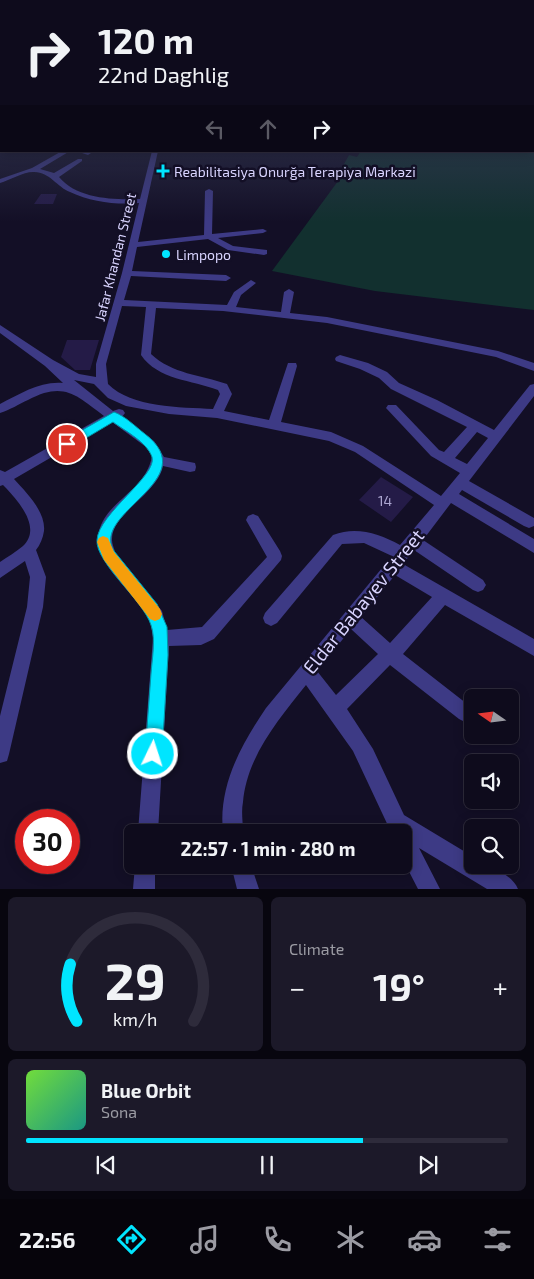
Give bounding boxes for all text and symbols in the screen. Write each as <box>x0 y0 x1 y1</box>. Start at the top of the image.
text: 120 m <box>98 19 194 61</box>
icon: right <box>15 20 80 85</box>
text: 22nd Daghlig <box>98 61 229 87</box>
icon: left <box>201 115 229 143</box>
icon: ahead <box>254 115 282 143</box>
icon: right <box>307 115 335 143</box>
place label: Reabilitasiya Onurğa Terapiya Mərkəzi <box>174 163 416 180</box>
marker: Reabilitasiya Onurğa Terapiya Mərkəzi <box>156 164 170 178</box>
street label: Jafar Khandan Street <box>91 191 139 323</box>
place label: Limpopo <box>176 246 231 263</box>
marker: Limpopo <box>160 248 172 260</box>
pin <box>46 423 88 465</box>
icon: arrive <box>53 430 81 458</box>
house number: 14 <box>378 492 392 509</box>
street label: Eldar Babayev Street <box>298 524 428 678</box>
north arrow <box>464 689 519 744</box>
map controls <box>464 689 519 874</box>
position arrow <box>126 727 178 779</box>
button: sound <box>464 754 519 809</box>
speed limit sign: 30 <box>15 809 80 874</box>
button: search <box>464 819 519 874</box>
text: 22:57 · 1 min · 280 m <box>181 837 355 860</box>
text: Climate <box>289 939 344 958</box>
text: 29 <box>105 948 166 1010</box>
text: 19° <box>373 963 425 1009</box>
text: − <box>289 970 305 1004</box>
text: + <box>493 970 508 1004</box>
text: km/h <box>113 1008 158 1030</box>
text: Blue Orbit <box>101 1079 191 1102</box>
text: Sona <box>101 1102 137 1121</box>
icon: previous <box>92 1151 120 1179</box>
icon: pause <box>253 1151 281 1179</box>
icon: next <box>414 1151 442 1179</box>
icon: directions <box>114 1222 149 1257</box>
icon: music <box>187 1222 222 1257</box>
icon: phone <box>260 1222 295 1257</box>
icon: climate <box>333 1222 368 1257</box>
icon: car <box>407 1222 442 1257</box>
icon: filters <box>480 1222 515 1257</box>
text: 22:56 <box>19 1226 75 1252</box>

